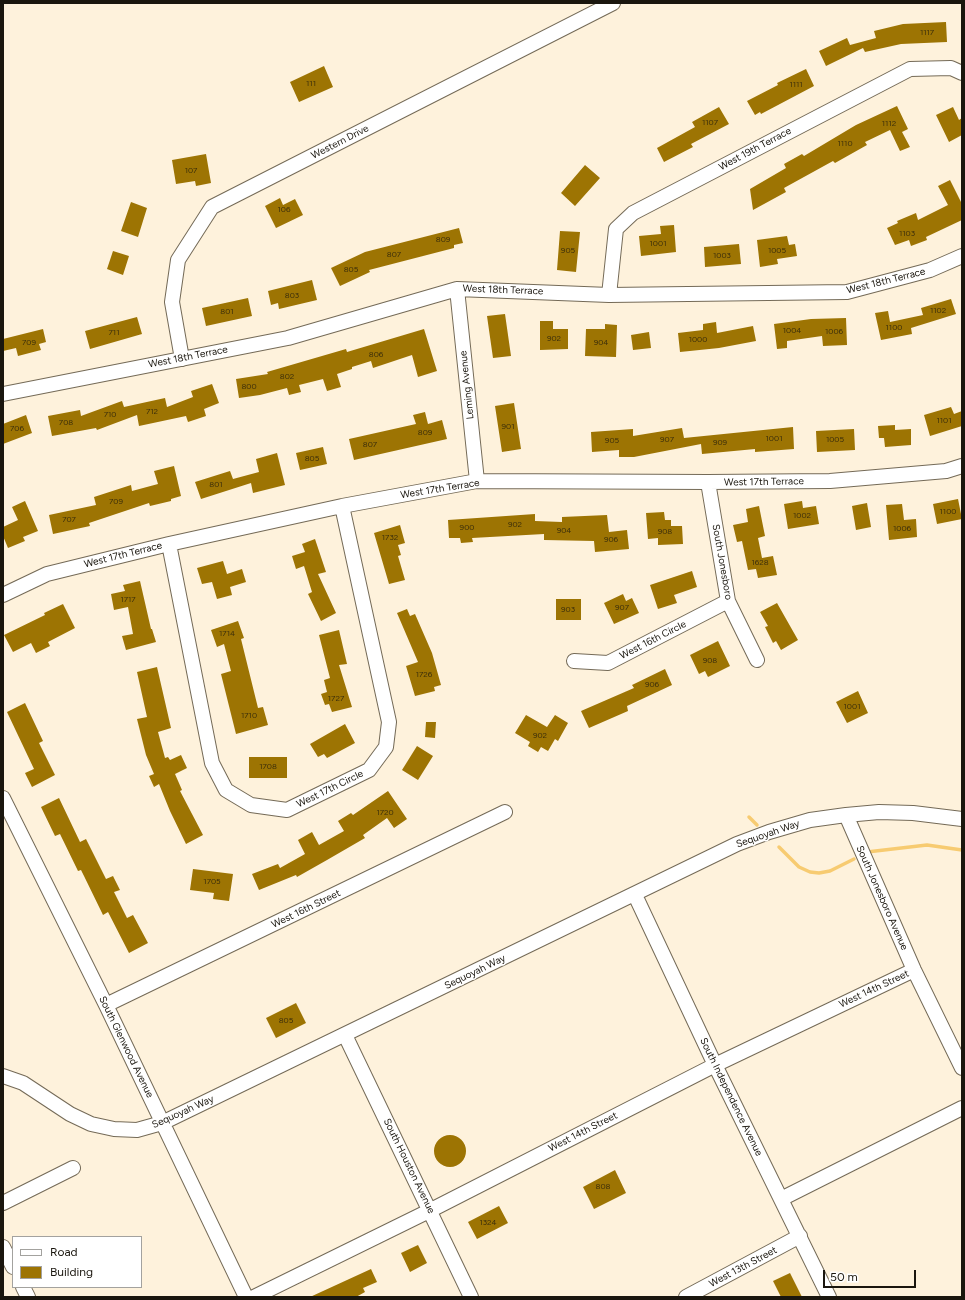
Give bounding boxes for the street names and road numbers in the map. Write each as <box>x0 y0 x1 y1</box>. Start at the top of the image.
street label: Western Drive <box>309 122 371 162</box>
street label: West 19th Terrace <box>717 125 793 173</box>
street label: West 18th Terrace <box>845 265 927 297</box>
street label: West 18th Terrace <box>462 283 544 297</box>
street label: West 18th Terrace <box>147 343 229 371</box>
street label: Leming Avenue <box>457 350 477 420</box>
street label: West 17th Terrace <box>724 475 804 489</box>
street label: West 17th Terrace <box>400 477 480 501</box>
street label: South Jonesboro <box>709 523 735 601</box>
street label: West 17th Terrace <box>83 540 163 570</box>
street label: West 16th Circle <box>618 618 688 662</box>
street label: West 17th Circle <box>295 768 365 810</box>
street label: Sequoyah Way <box>735 818 801 850</box>
street label: South Jonesboro Avenue <box>854 844 910 952</box>
street label: West 16th Street <box>270 887 342 931</box>
street label: Sequoyah Way <box>443 952 507 992</box>
street label: West 14th Street <box>837 968 911 1010</box>
street label: South Glenwood Avenue <box>96 994 156 1100</box>
street label: South Independence Avenue <box>697 1036 765 1158</box>
street label: Sequoyah Way <box>150 1093 216 1131</box>
street label: West 14th Street <box>547 1109 619 1155</box>
street label: South Houston Avenue <box>381 1116 437 1216</box>
street label: West 13th Street <box>707 1244 779 1290</box>

